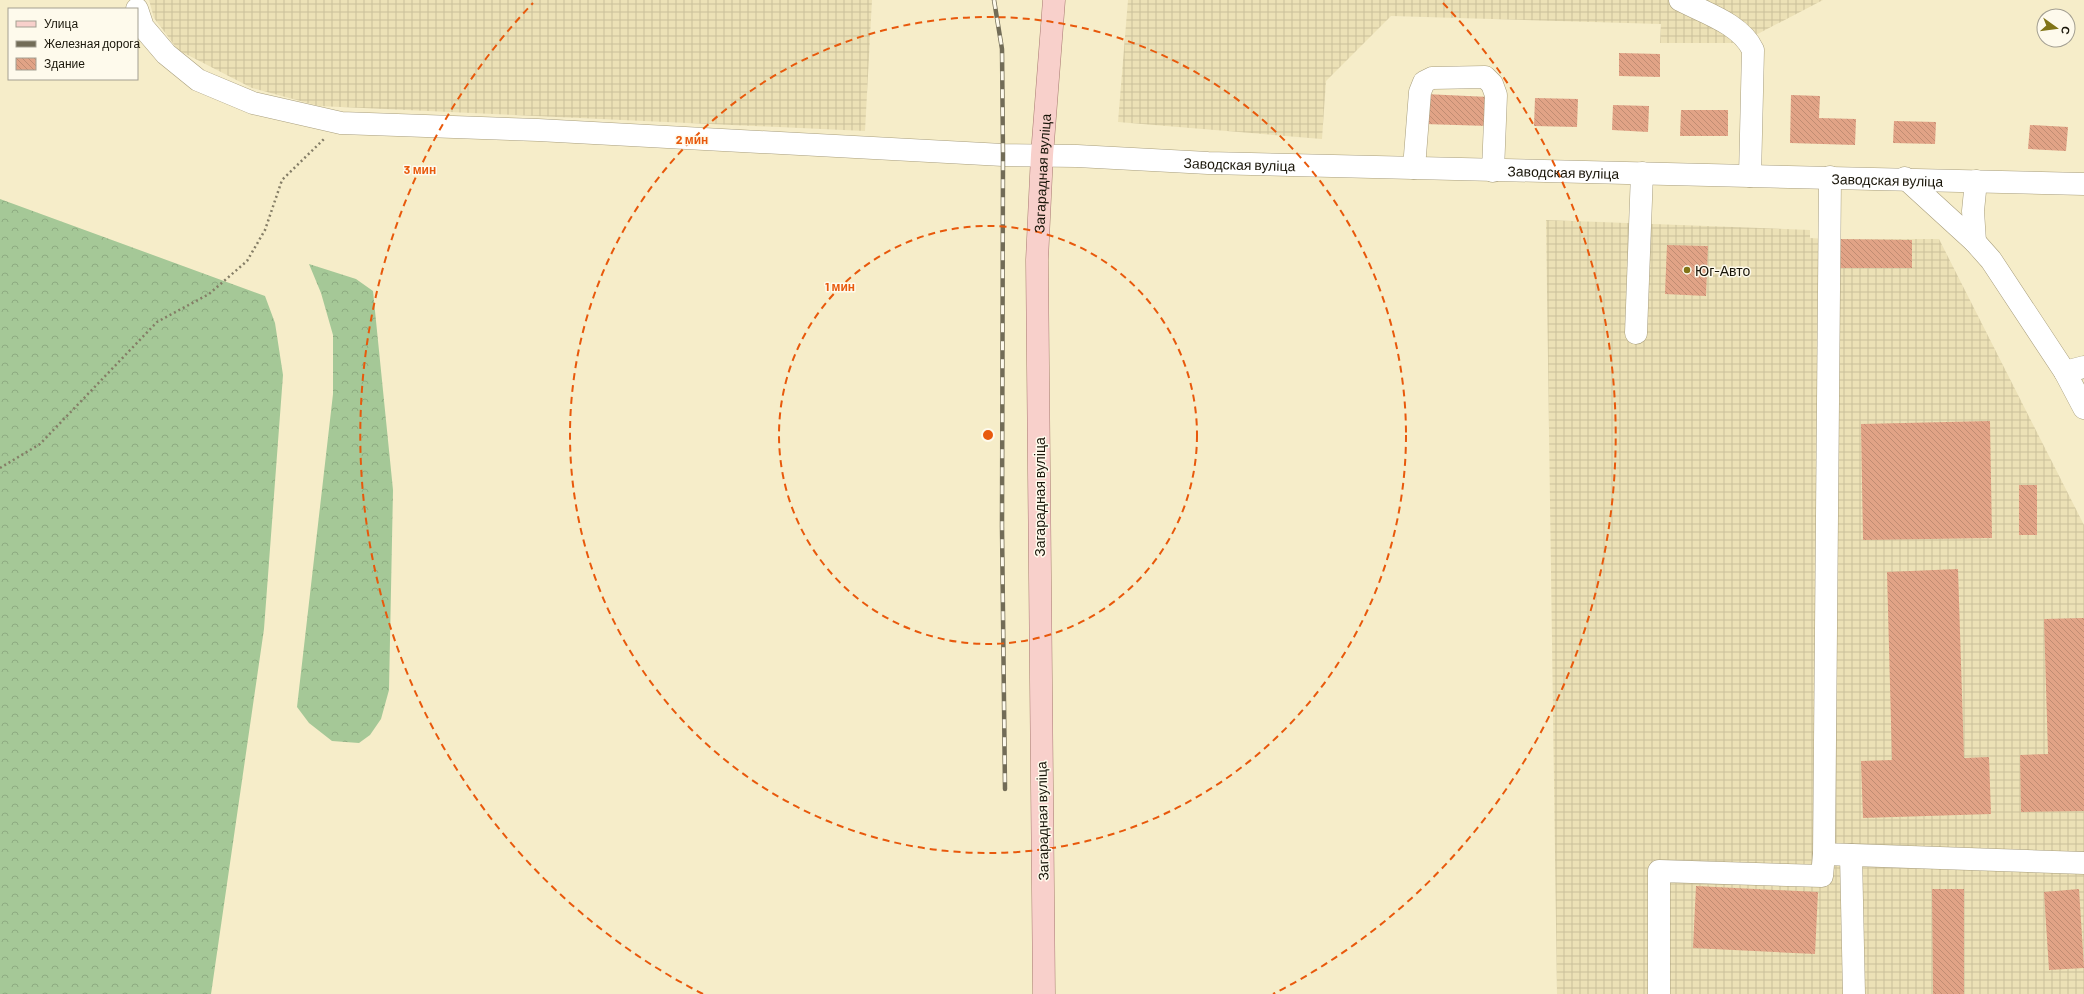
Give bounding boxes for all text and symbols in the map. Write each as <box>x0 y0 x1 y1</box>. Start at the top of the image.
legend <box>8 8 138 80</box>
north arrow <box>2036 8 2076 48</box>
text: Улица <box>44 16 78 31</box>
text: С <box>2059 25 2073 36</box>
text: Железная дорога <box>44 36 140 51</box>
text: Здание <box>44 56 85 71</box>
street label: Загарадная вуліца <box>1030 113 1054 233</box>
text: 2 мин <box>676 132 708 146</box>
street label: Заводская вуліца <box>1183 153 1296 174</box>
text: 3 мин <box>404 162 436 176</box>
street label: Заводская вуліца <box>1507 162 1620 181</box>
street label: Заводская вуліца <box>1831 169 1944 189</box>
place label: Юг-Авто <box>1695 262 1750 279</box>
marker: Юг-Авто <box>1682 265 1692 275</box>
text: 1 мин <box>825 279 855 293</box>
centre of rings <box>981 428 995 442</box>
street label: Загарадная вуліца <box>1031 437 1048 557</box>
street label: Загарадная вуліца <box>1032 761 1052 881</box>

